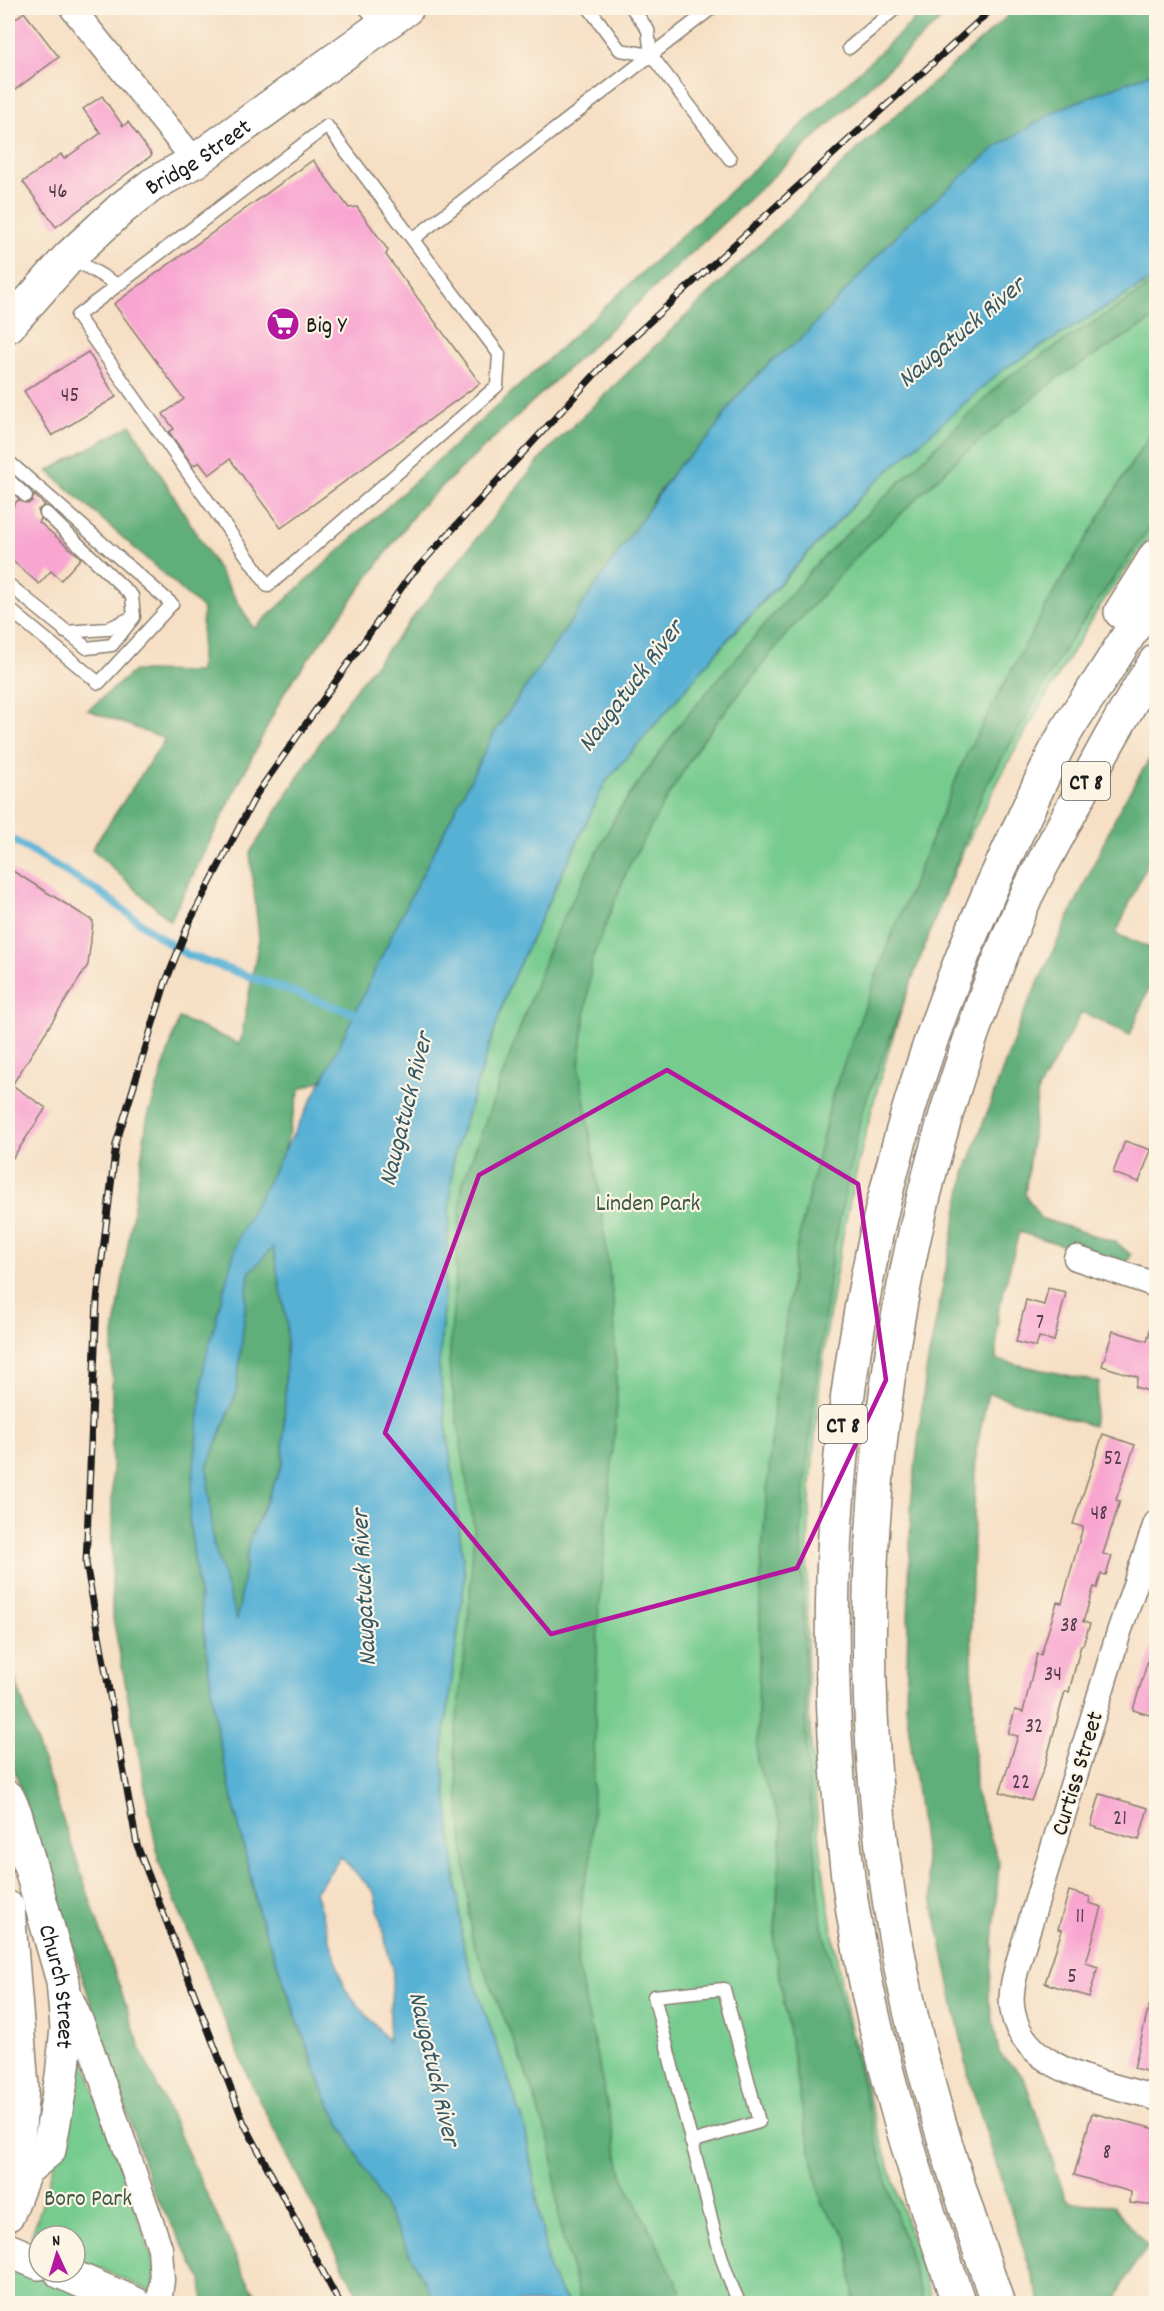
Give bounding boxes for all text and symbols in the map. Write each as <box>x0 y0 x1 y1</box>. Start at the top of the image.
street label: Bridge Street <box>138 111 260 205</box>
house number: 46 <box>48 178 68 208</box>
water label: Naugatuck River <box>890 267 1037 398</box>
supermarket icon: Big Y <box>265 306 301 342</box>
place label: Big Y <box>306 310 348 344</box>
house number: 45 <box>61 382 79 412</box>
water label: Naugatuck River <box>570 611 696 761</box>
road number: CT 8 <box>1062 762 1110 800</box>
water label: Naugatuck River <box>370 1026 445 1191</box>
park label: Linden Park <box>596 1188 700 1222</box>
house number: 7 <box>1036 1309 1044 1339</box>
road number: CT 8 <box>819 1405 867 1443</box>
house number: 52 <box>1104 1445 1122 1475</box>
house number: 48 <box>1090 1500 1108 1530</box>
water label: Naugatuck River <box>343 1505 388 1667</box>
house number: 38 <box>1060 1612 1078 1642</box>
house number: 34 <box>1044 1661 1062 1691</box>
street label: Curtiss Street <box>1044 1707 1114 1840</box>
house number: 32 <box>1025 1713 1043 1743</box>
house number: 22 <box>1012 1769 1030 1799</box>
house number: 21 <box>1113 1805 1127 1835</box>
house number: 11 <box>1075 1903 1085 1933</box>
street label: Church Street <box>28 1921 81 2050</box>
house number: 5 <box>1067 1963 1077 1993</box>
water label: Naugatuck River <box>397 1988 469 2153</box>
house number: 8 <box>1103 2139 1111 2169</box>
park label: Boro Park <box>44 2183 132 2217</box>
north arrow <box>27 2224 87 2284</box>
text: N <box>51 2230 61 2253</box>

